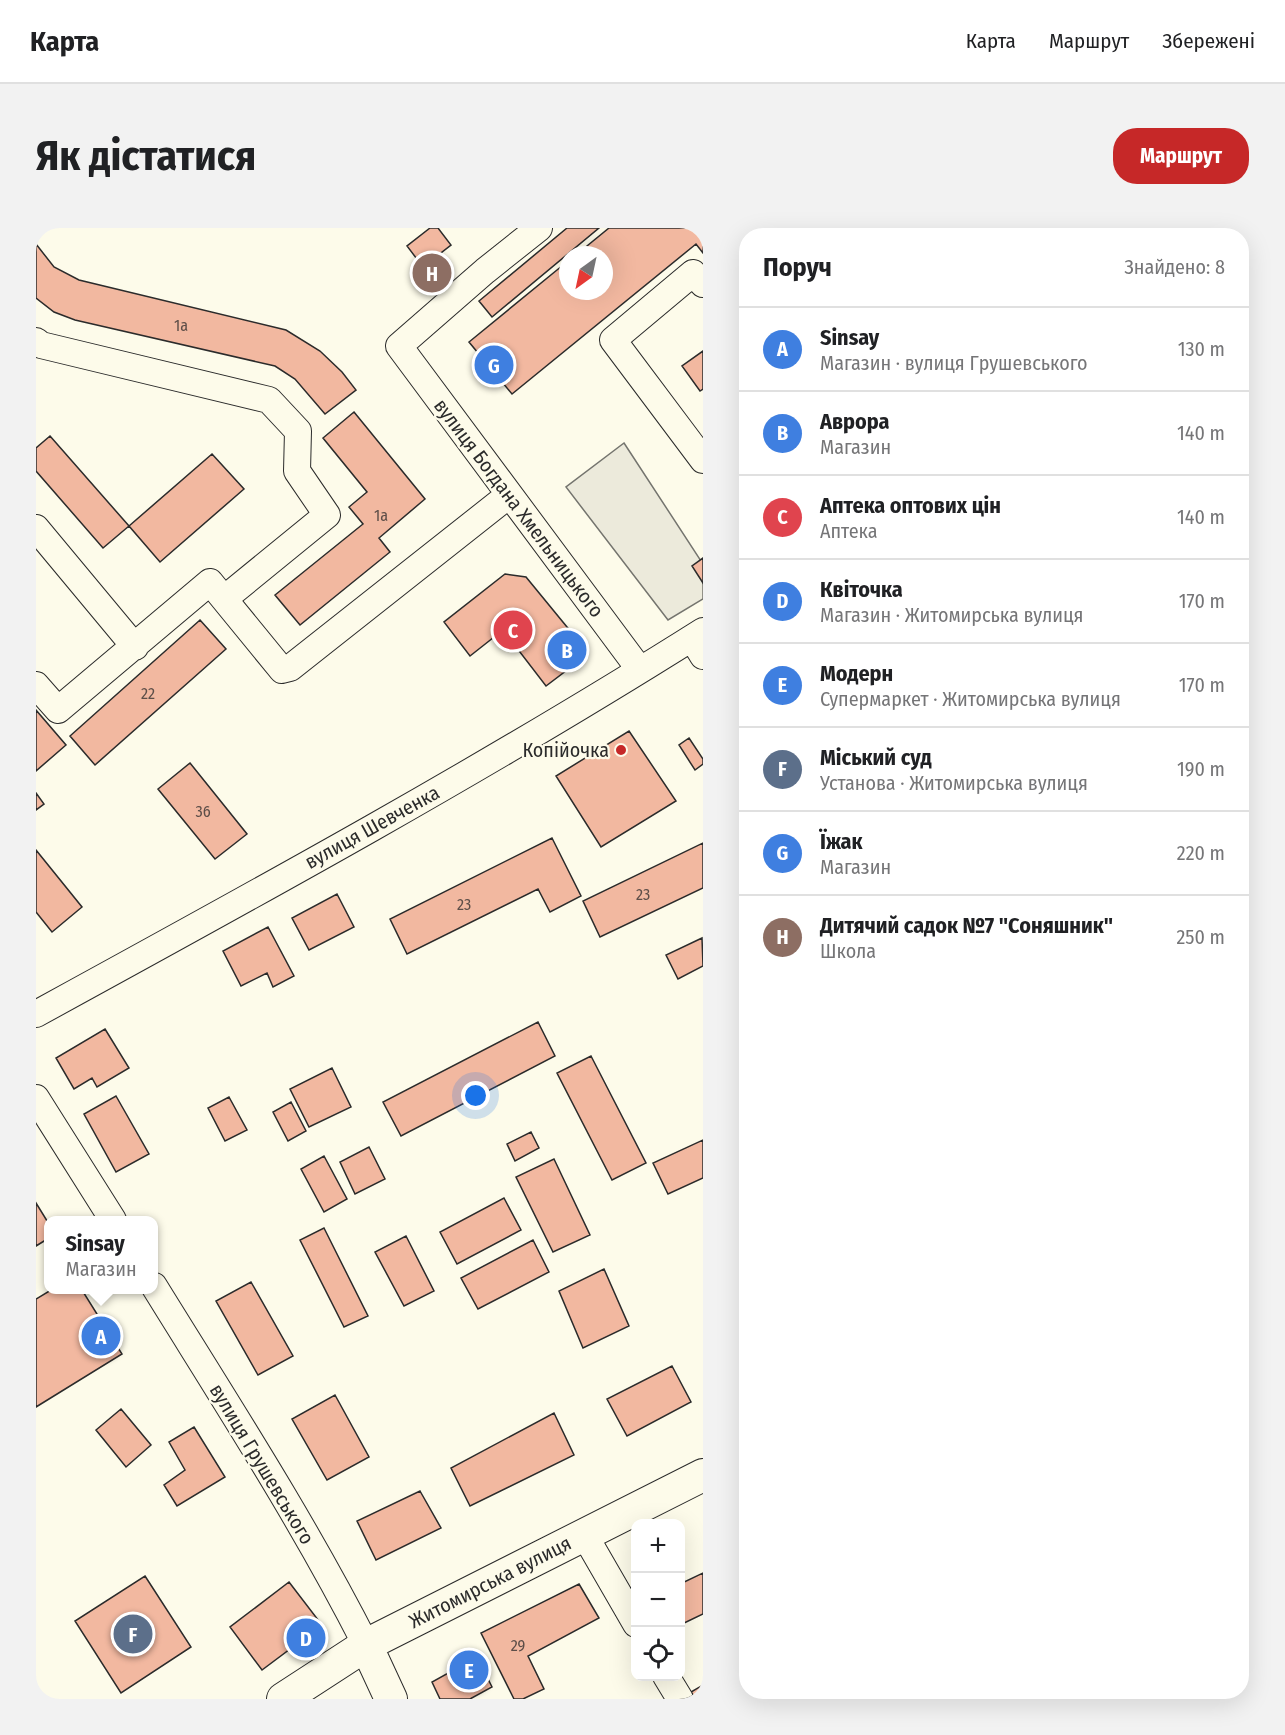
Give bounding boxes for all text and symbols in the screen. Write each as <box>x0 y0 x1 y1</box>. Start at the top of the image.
text: Карта <box>30 25 99 58</box>
text: Карта <box>966 28 1016 54</box>
text: Маршрут <box>1049 28 1129 54</box>
text: Збережені <box>1162 28 1255 54</box>
button: Маршрут <box>1113 128 1249 184</box>
text: Як дістатися <box>36 131 256 181</box>
north arrow <box>559 246 613 300</box>
pin: H <box>412 250 452 296</box>
text: Поруч <box>763 252 832 283</box>
text: Знайдено: 8 <box>1124 255 1225 279</box>
house number: 1а <box>174 316 188 335</box>
text: Sinsay <box>820 324 879 351</box>
text: A <box>777 337 788 361</box>
text: 130 m <box>1178 337 1225 361</box>
pin: G <box>474 342 514 388</box>
text: Магазин · вулиця Грушевського <box>820 351 1088 375</box>
street label: вулиця Богдана Хмельницького <box>429 394 609 622</box>
text: Аврора <box>820 408 889 435</box>
text: B <box>777 421 788 445</box>
text: 140 m <box>1177 421 1225 445</box>
text: Магазин <box>820 435 891 459</box>
text: Аптека оптових цін <box>820 492 1001 519</box>
text: C <box>777 505 788 529</box>
text: 140 m <box>1177 505 1225 529</box>
house number: 1а <box>374 506 388 525</box>
text: Аптека <box>820 519 878 543</box>
text: Квіточка <box>820 576 903 603</box>
text: D <box>777 589 788 613</box>
text: 170 m <box>1179 589 1225 613</box>
text: Магазин · Житомирська вулиця <box>820 603 1083 627</box>
pin: C <box>494 608 532 652</box>
pin: B <box>548 628 586 672</box>
text: Модерн <box>820 660 893 687</box>
text: E <box>778 673 787 697</box>
text: 170 m <box>1179 673 1225 697</box>
house number: 22 <box>141 684 155 703</box>
text: Супермаркет · Житомирська вулиця <box>820 687 1121 711</box>
place label: Копійочка <box>522 738 609 762</box>
marker: Копійочка <box>614 743 628 757</box>
text: Міський суд <box>820 744 932 771</box>
text: F <box>778 757 787 781</box>
text: 190 m <box>1177 757 1225 781</box>
text: Установа · Житомирська вулиця <box>820 771 1088 795</box>
street label: вулиця Шевченка <box>301 780 443 874</box>
house number: 36 <box>195 802 211 821</box>
text: Їжак <box>820 828 863 855</box>
text: G <box>777 841 788 865</box>
text: 220 m <box>1177 841 1225 865</box>
text: Магазин <box>820 855 891 879</box>
house number: 23 <box>636 885 650 904</box>
house number: 23 <box>457 895 471 914</box>
text: Дитячий садок №7 "Соняшник" <box>820 912 1113 939</box>
text: H <box>776 925 789 949</box>
text: 250 m <box>1177 925 1225 949</box>
text: Школа <box>820 939 876 963</box>
your location <box>461 1081 490 1110</box>
popup <box>44 1216 158 1294</box>
text: Sinsay <box>65 1230 125 1257</box>
text: Магазин <box>65 1257 137 1281</box>
pin: A <box>82 1314 120 1358</box>
street label: вулиця Грушевського <box>205 1379 319 1549</box>
map controls <box>631 1519 685 1681</box>
button: + <box>631 1519 685 1573</box>
street label: Житомирська вулиця <box>405 1531 575 1633</box>
button: − <box>631 1573 685 1627</box>
pin: F <box>114 1612 152 1656</box>
pin: D <box>286 1616 326 1660</box>
button: locate <box>631 1627 685 1681</box>
house number: 29 <box>511 1636 526 1655</box>
pin: E <box>450 1648 488 1692</box>

